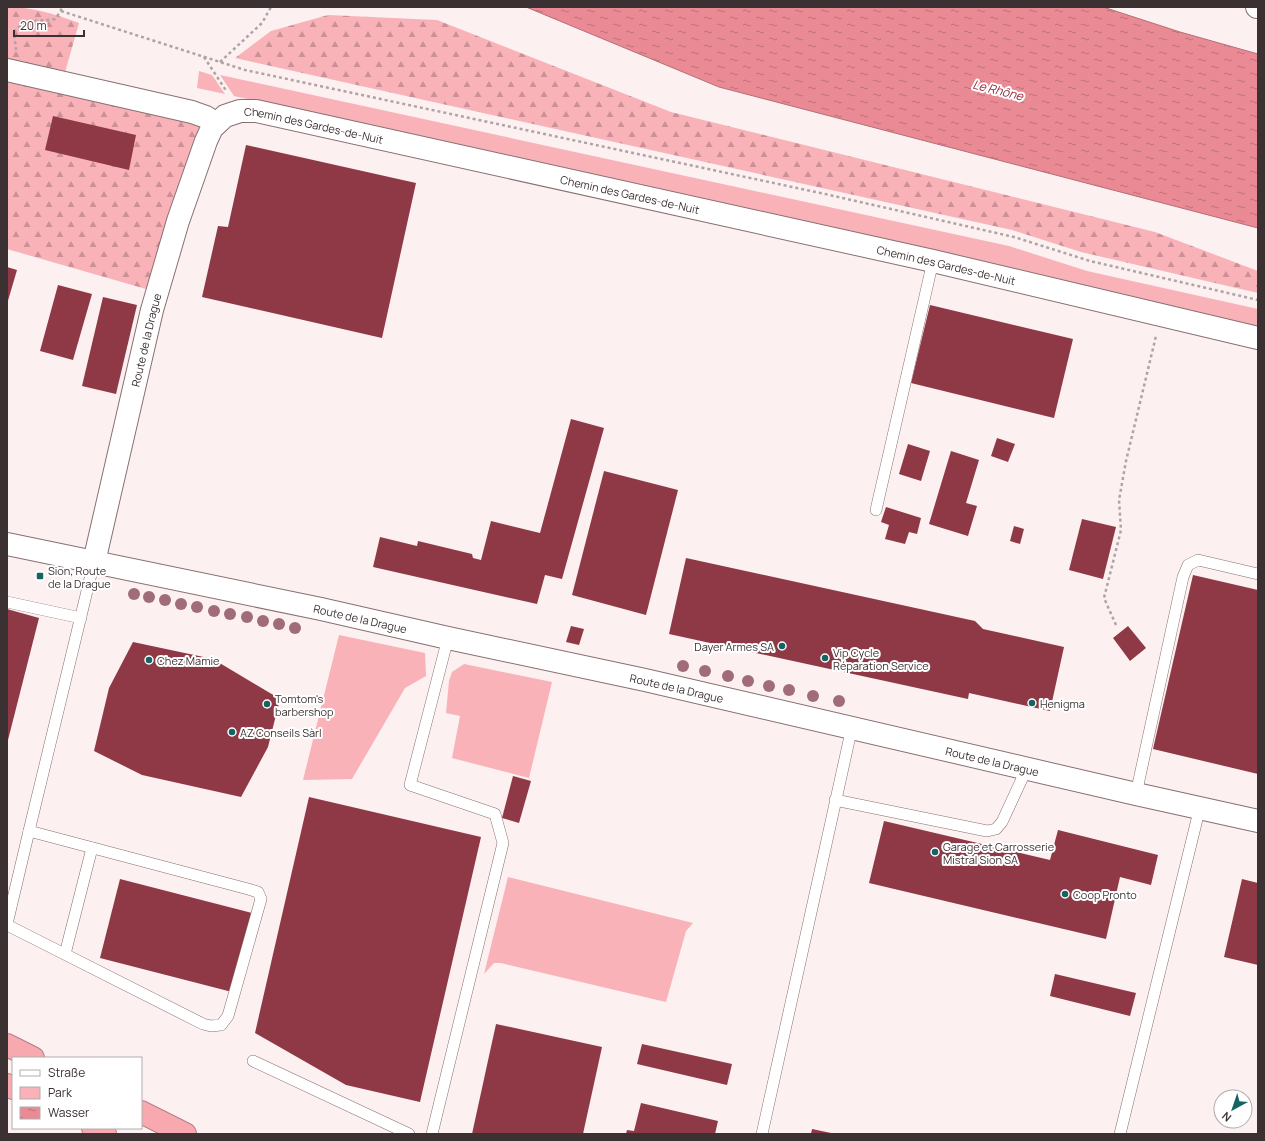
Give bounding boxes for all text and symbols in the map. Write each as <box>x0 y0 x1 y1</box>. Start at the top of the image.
scale bar <box>14 12 84 38</box>
text: 20 m <box>20 17 47 34</box>
water label: Le Rhône <box>971 76 1026 105</box>
street label: Chemin des Gardes-de-Nuit <box>244 104 385 146</box>
street label: Chemin des Gardes-de-Nuit <box>559 171 701 217</box>
street label: Chemin des Gardes-de-Nuit <box>875 241 1017 288</box>
street label: Route de la Drague <box>127 291 164 388</box>
place label: Sion, Route de la Drague <box>48 563 111 591</box>
marker: Sion, Route de la Drague <box>35 571 45 581</box>
street label: Route de la Drague <box>312 600 409 636</box>
place label: Dayer Armes SA <box>694 639 774 654</box>
marker: Dayer Armes SA <box>777 641 787 651</box>
place label: Vip Cycle Réparation Service <box>833 645 929 673</box>
place label: Chez Mamie <box>157 653 220 668</box>
marker: Vip Cycle Réparation Service <box>820 653 830 663</box>
marker: Chez Mamie <box>144 655 154 665</box>
street label: Route de la Drague <box>629 669 726 706</box>
place label: Tomtom's barbershop <box>275 691 334 719</box>
place label: Henigma <box>1040 696 1085 711</box>
marker: Henigma <box>1027 698 1037 708</box>
marker: Tomtom's barbershop <box>262 699 272 709</box>
place label: AZ Conseils Sàrl <box>240 725 322 740</box>
marker: AZ Conseils Sàrl <box>227 727 237 737</box>
street label: Route de la Drague <box>944 743 1041 779</box>
place label: Garage et Carrosserie Mistral Sion SA <box>943 839 1055 867</box>
marker: Garage et Carrosserie Mistral Sion SA <box>930 847 940 857</box>
place label: Coop Pronto <box>1073 887 1137 902</box>
marker: Coop Pronto <box>1060 889 1070 899</box>
legend <box>12 1057 142 1129</box>
text: Straße <box>48 1064 85 1081</box>
text: Park <box>48 1084 73 1101</box>
north arrow <box>1213 1089 1253 1129</box>
text: Wasser <box>48 1104 90 1121</box>
text: N <box>1218 1109 1234 1125</box>

